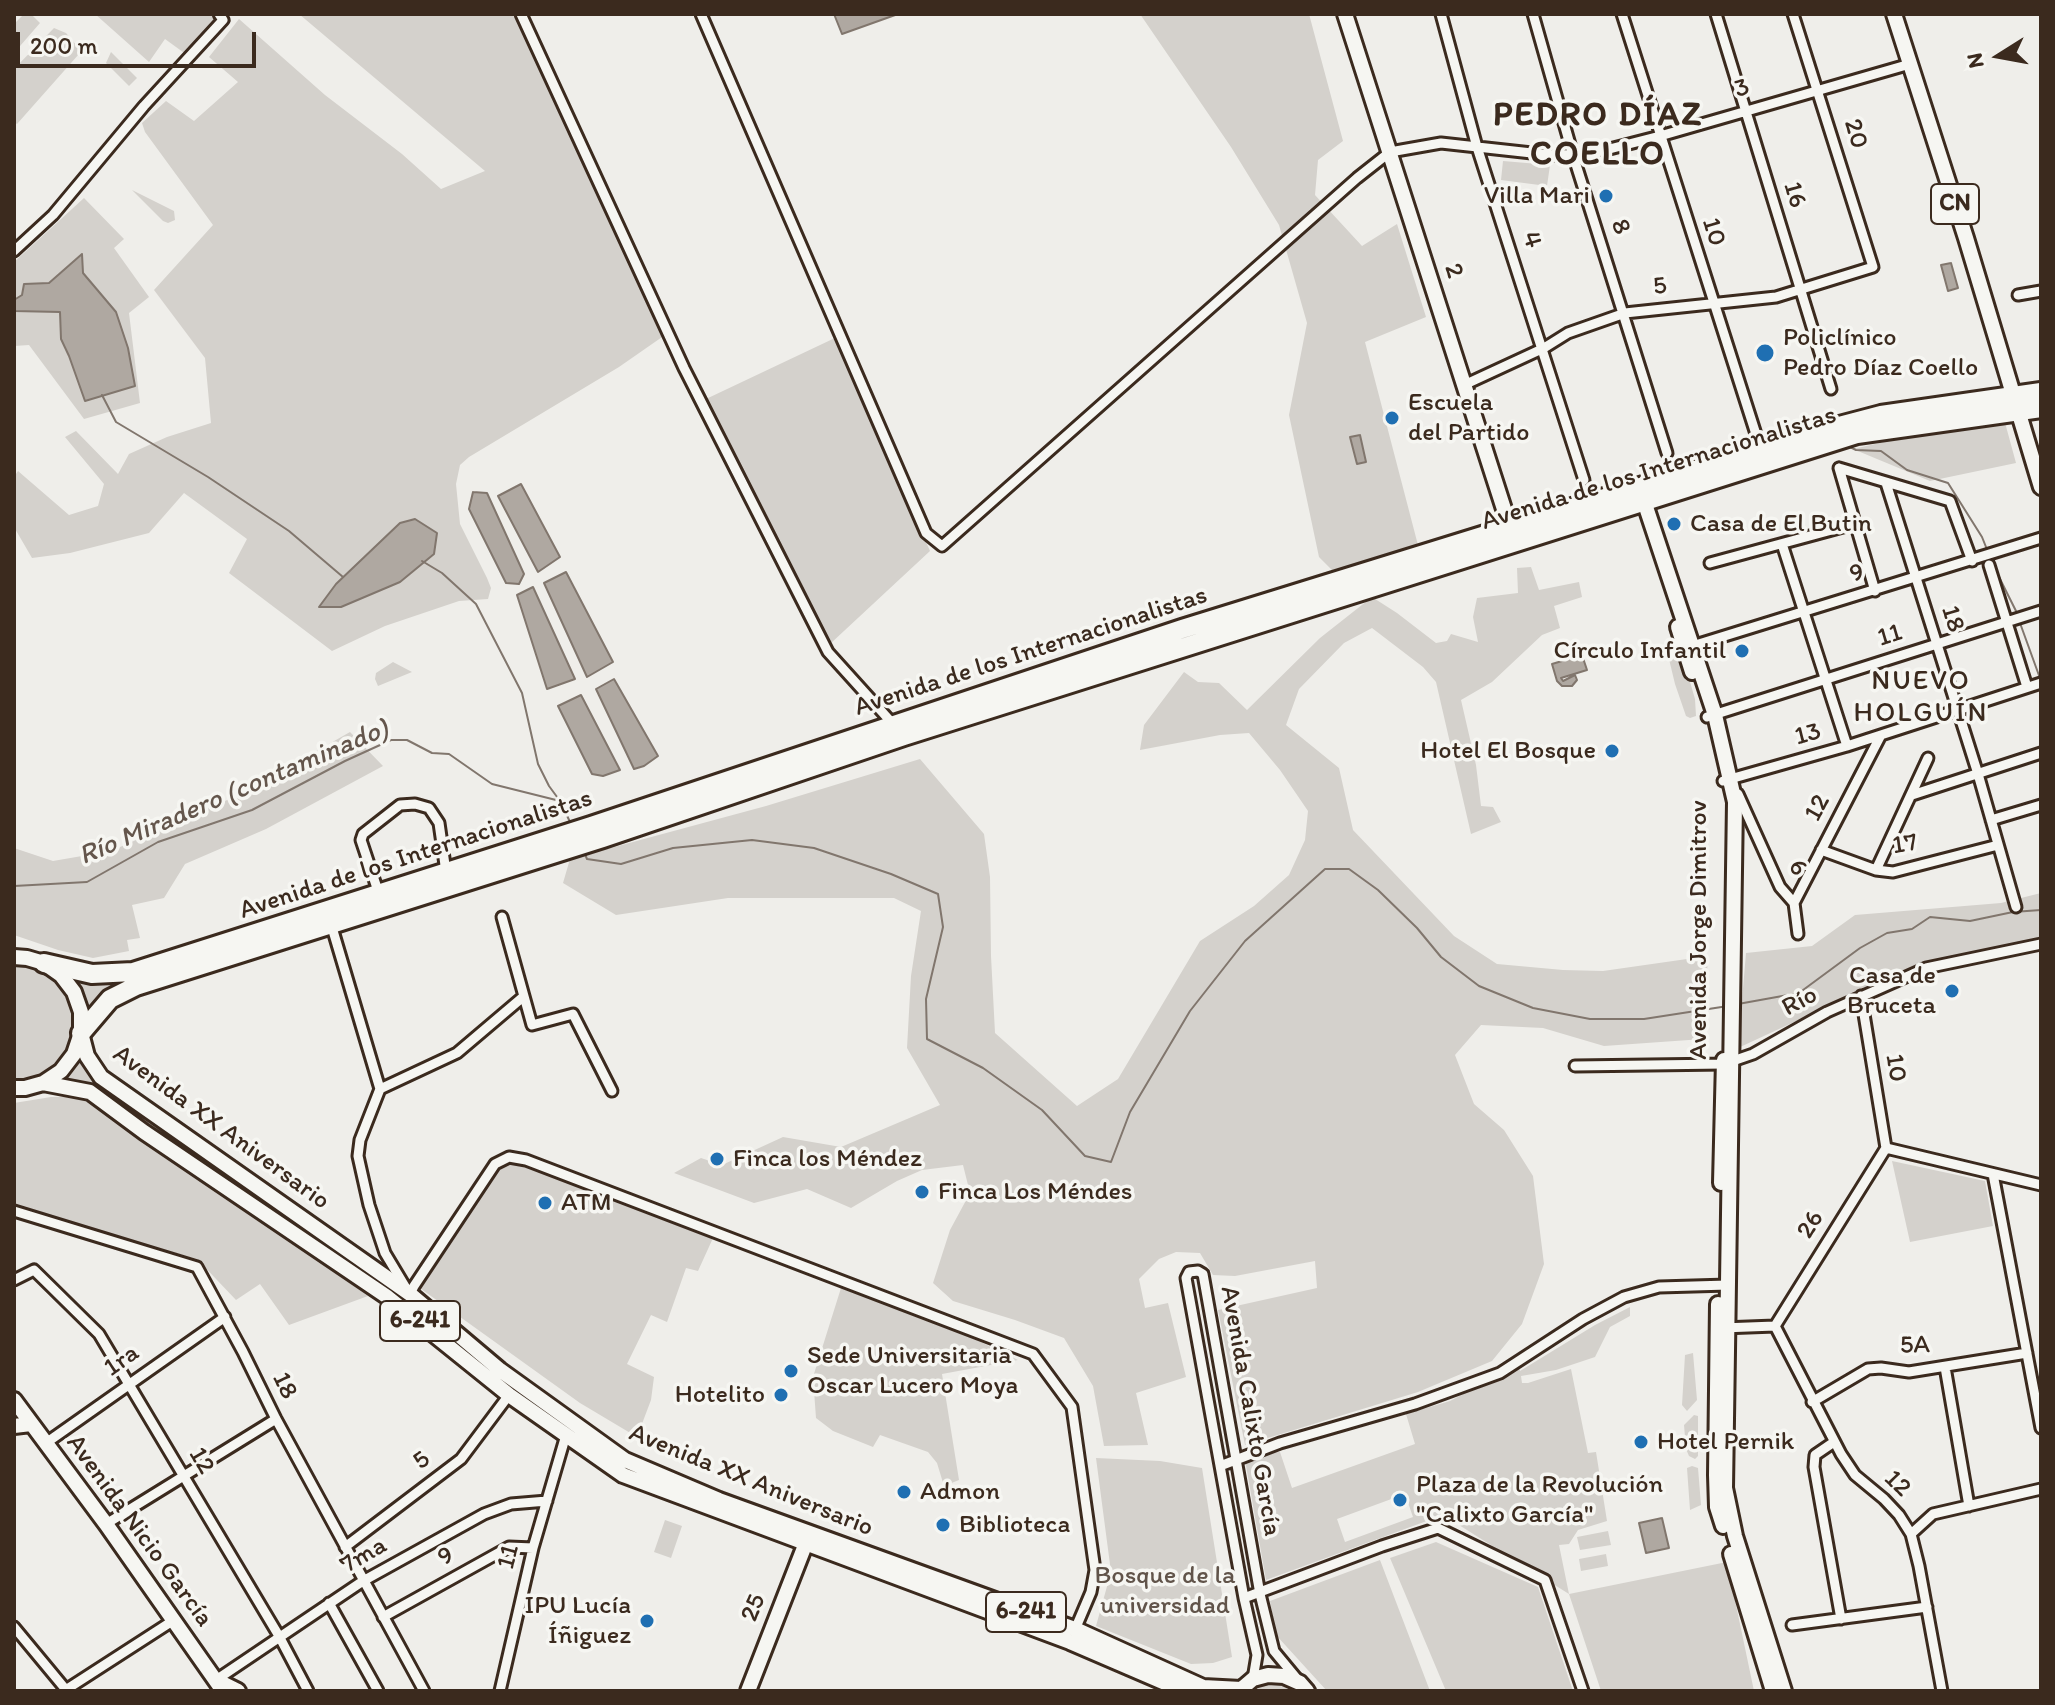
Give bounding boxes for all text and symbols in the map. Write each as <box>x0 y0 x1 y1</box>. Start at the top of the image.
scale bar <box>20 16 260 66</box>
north arrow <box>1959 16 2039 96</box>
text: 200 m <box>30 31 98 60</box>
text: N <box>1960 51 1990 71</box>
street label: 3 <box>1731 72 1753 106</box>
district label: PEDRO DÍAZ COELLO <box>1493 96 1703 176</box>
street label: 20 <box>1836 115 1874 153</box>
street label: 16 <box>1775 178 1813 212</box>
place label: Villa Mari <box>1484 180 1590 212</box>
road number: CN <box>1931 184 1979 224</box>
marker: Villa Mari <box>1597 187 1615 205</box>
street label: 10 <box>1694 214 1732 250</box>
street label: 8 <box>1603 215 1637 239</box>
street label: 4 <box>1514 228 1548 252</box>
street label: 2 <box>1436 260 1470 282</box>
street label: 5 <box>1651 271 1669 303</box>
place label: Policlínico Pedro Díaz Coello <box>1783 322 1978 384</box>
marker: Policlínico Pedro Díaz Coello <box>1754 342 1776 364</box>
place label: Escuela del Partido <box>1408 387 1529 448</box>
street label: Avenida de los Internacionalistas <box>1478 400 1840 538</box>
marker: Escuela del Partido <box>1383 409 1401 427</box>
place label: Casa de El Butin <box>1690 508 1872 540</box>
marker: Casa de El Butin <box>1665 515 1683 533</box>
street label: 9 <box>1846 557 1868 591</box>
street label: Avenida de los Internacionalistas <box>851 580 1211 724</box>
street label: 18 <box>1933 602 1971 636</box>
street label: 11 <box>1874 617 1906 655</box>
place label: Círculo Infantil <box>1553 635 1726 667</box>
marker: Círculo Infantil <box>1733 642 1751 660</box>
district label: NUEVO HOLGUÍN <box>1853 665 1989 731</box>
water label: Río Miradero (contaminado) <box>74 712 394 874</box>
street label: 13 <box>1791 716 1825 754</box>
place label: Hotel El Bosque <box>1420 735 1596 767</box>
marker: Hotel El Bosque <box>1603 742 1621 760</box>
street label: Avenida de los Internacionalistas <box>236 783 596 927</box>
street label: 12 <box>1798 789 1838 827</box>
street label: Avenida Jorge Dimitrov <box>1683 800 1715 1060</box>
street label: 17 <box>1890 827 1920 863</box>
street label: 6 <box>1780 854 1814 882</box>
place label: Casa de Bruceta <box>1847 960 1936 1022</box>
street label: Río <box>1777 980 1823 1024</box>
marker: Casa de Bruceta <box>1943 982 1961 1000</box>
street label: Avenida XX Aniversario <box>106 1039 336 1217</box>
street label: 10 <box>1877 1051 1913 1085</box>
place label: Finca los Méndez <box>733 1143 922 1175</box>
marker: Finca los Méndez <box>708 1150 726 1168</box>
place label: Finca Los Méndes <box>938 1176 1133 1208</box>
marker: Finca Los Méndes <box>913 1183 931 1201</box>
place label: ATM <box>561 1187 612 1219</box>
marker: ATM <box>536 1194 554 1212</box>
street label: 26 <box>1791 1205 1831 1245</box>
street label: Avenida Calixto García <box>1213 1284 1287 1538</box>
road number: 6-241 <box>380 1301 460 1341</box>
street label: 5A <box>1900 1330 1930 1362</box>
street label: 1ra <box>98 1338 146 1384</box>
place label: Sede Universitaria Oscar Lucero Moya <box>807 1340 1018 1402</box>
marker: Sede Universitaria Oscar Lucero Moya <box>782 1362 800 1380</box>
street label: 18 <box>264 1367 304 1405</box>
place label: Hotelito <box>675 1379 765 1411</box>
marker: Hotelito <box>772 1386 790 1404</box>
street label: Avenida XX Aniversario <box>624 1418 878 1544</box>
place label: Hotel Pernik <box>1657 1426 1794 1458</box>
street label: Avenida Nicio García <box>59 1429 219 1633</box>
marker: Hotel Pernik <box>1632 1433 1650 1451</box>
street label: 12 <box>181 1442 221 1480</box>
street label: 5 <box>407 1444 437 1478</box>
street label: 12 <box>1877 1464 1917 1504</box>
place label: Plaza de la Revolución "Calixto García" <box>1416 1469 1663 1530</box>
place label: Admon <box>920 1476 1000 1508</box>
marker: Admon <box>895 1483 913 1501</box>
marker: Plaza de la Revolución "Calixto García" <box>1391 1491 1409 1509</box>
place label: Biblioteca <box>959 1509 1070 1541</box>
marker: Biblioteca <box>934 1516 952 1534</box>
street label: 7ma <box>335 1530 393 1582</box>
street label: 9 <box>432 1540 460 1574</box>
street label: 11 <box>491 1542 527 1572</box>
park label: Bosque de la universidad <box>1095 1560 1235 1622</box>
street label: 25 <box>734 1589 774 1627</box>
place label: IPU Lucía Íñiguez <box>524 1590 631 1652</box>
road number: 6-241 <box>986 1592 1066 1632</box>
marker: IPU Lucía Íñiguez <box>638 1612 656 1630</box>

